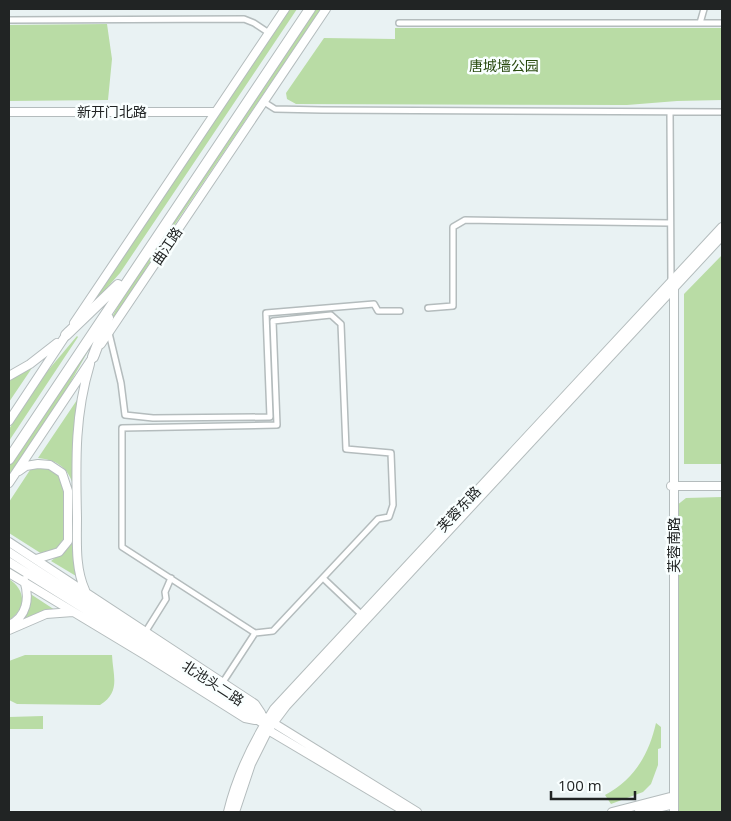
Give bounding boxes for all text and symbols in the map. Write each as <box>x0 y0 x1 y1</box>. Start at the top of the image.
park label: 唐城墙公园 <box>469 56 539 75</box>
street label: 新开门北路 <box>77 102 147 121</box>
street label: 曲江路 <box>147 223 186 268</box>
street label: 芙蓉东路 <box>433 482 485 536</box>
street label: 芙蓉南路 <box>664 517 683 573</box>
street label: 北池头二路 <box>179 656 248 710</box>
scale bar <box>551 768 635 800</box>
text: 100 m <box>558 775 602 795</box>

